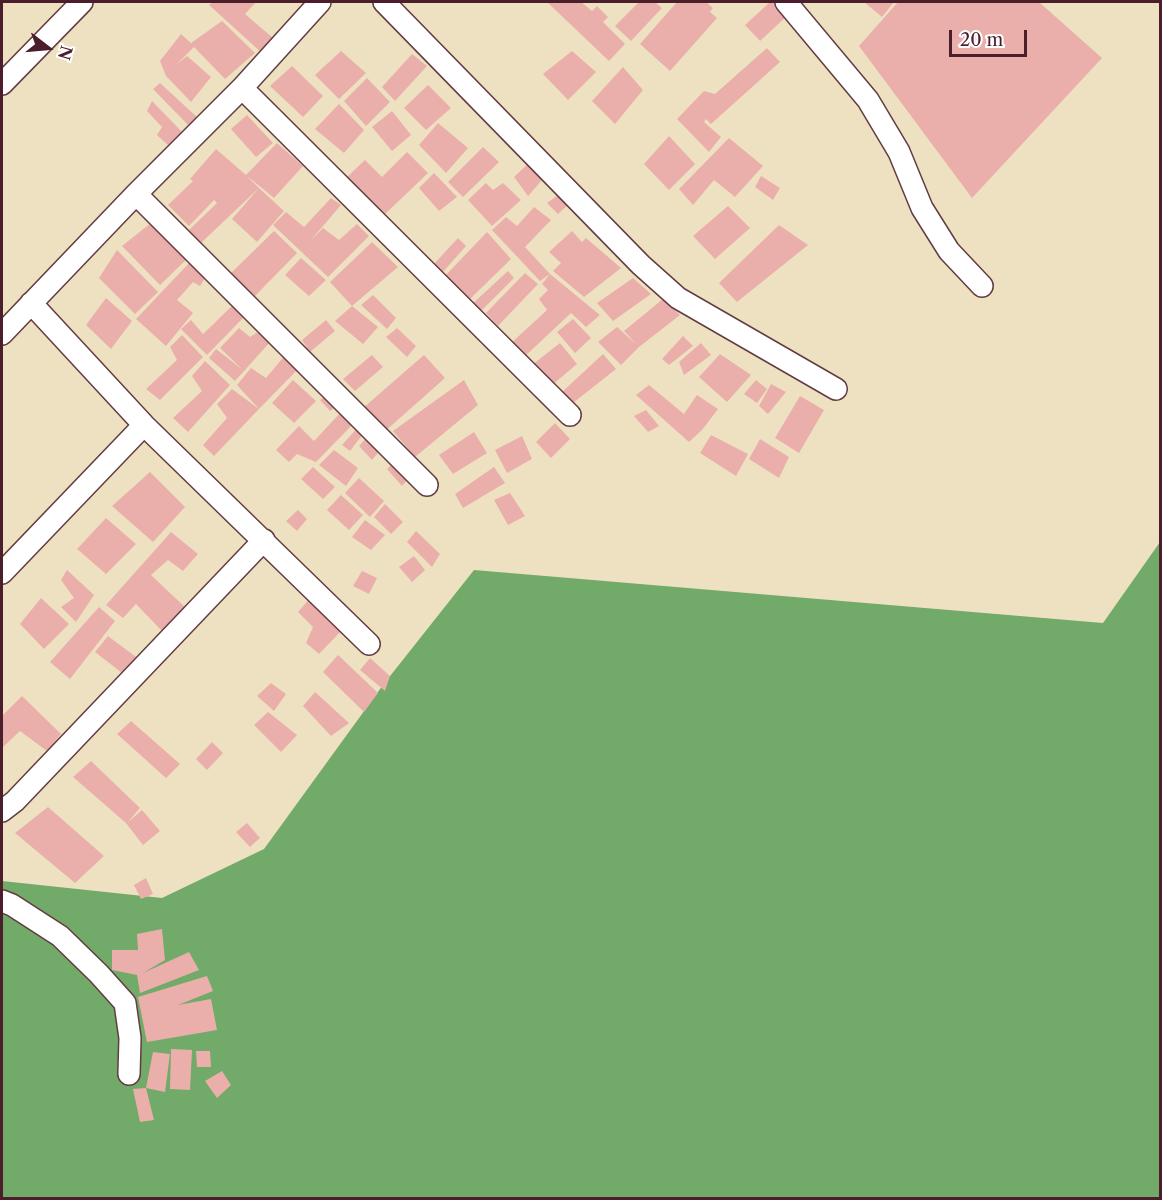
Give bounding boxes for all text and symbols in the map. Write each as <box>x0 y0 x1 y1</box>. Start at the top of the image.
north arrow <box>18 18 78 78</box>
scale bar <box>952 18 1030 56</box>
text: 20 m <box>960 29 1003 51</box>
text: N <box>54 44 77 62</box>

